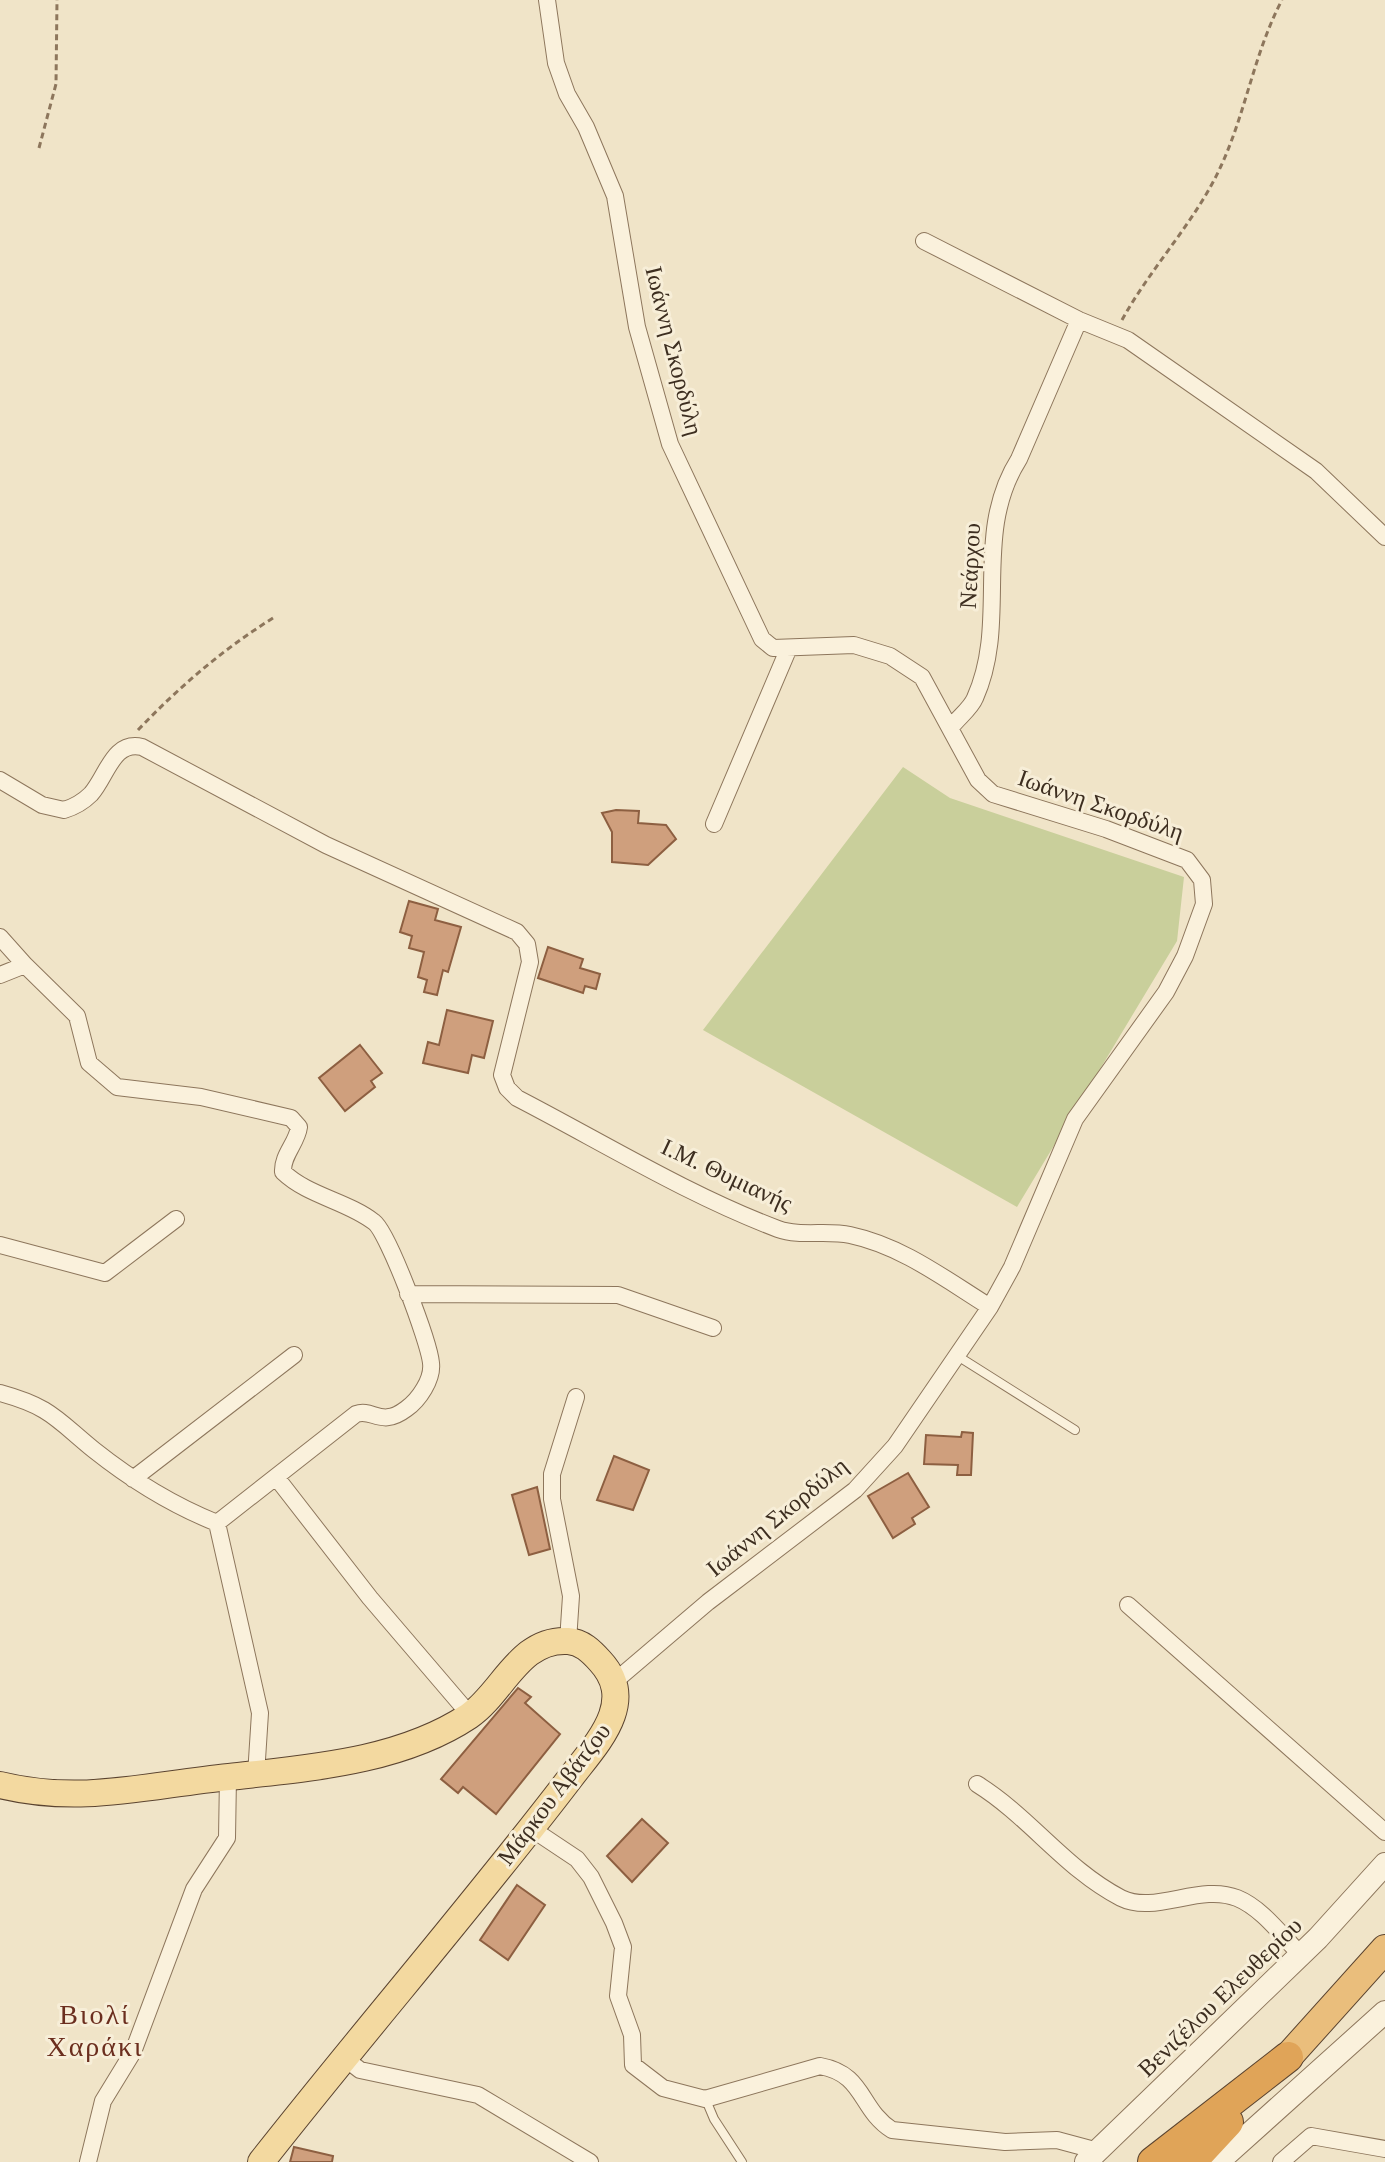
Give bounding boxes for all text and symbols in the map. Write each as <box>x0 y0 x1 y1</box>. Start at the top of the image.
street label: Ιωάννη Σκορδύλη <box>640 264 708 438</box>
street label: Νεάρχου <box>955 522 985 610</box>
street label: Ιωάννη Σκορδύλη <box>1015 764 1187 846</box>
street label: Ι.Μ. Θυμιανής <box>657 1133 797 1217</box>
street label: Ιωάννη Σκορδύλη <box>701 1452 853 1582</box>
street label: Μάρκου Αβάτζου <box>492 1718 616 1870</box>
street label: Βενιζέλου Ελευθερίου <box>1133 1912 1307 2082</box>
district label: Βιολί Χαράκι <box>46 1999 144 2062</box>

